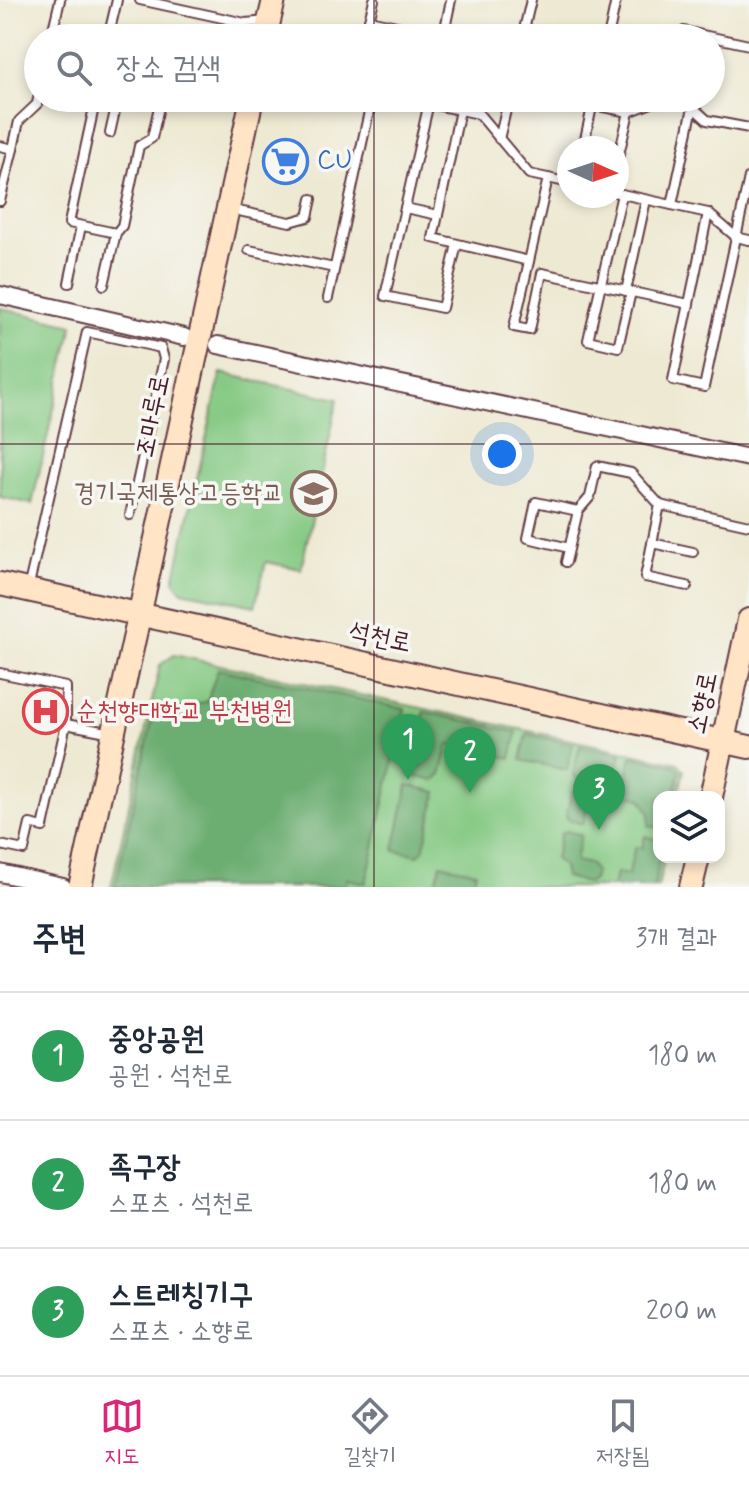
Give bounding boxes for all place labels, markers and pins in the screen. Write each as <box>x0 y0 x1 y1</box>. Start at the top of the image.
supermarket icon: CU <box>262 137 310 185</box>
place label: CU <box>317 144 352 178</box>
school or university icon: 경기국제통상고등학교 <box>290 470 338 518</box>
place label: 경기국제통상고등학교 <box>74 477 283 511</box>
hospital icon: 순천향대학교 부천병원 <box>21 688 69 736</box>
place label: 순천향대학교 부천병원 <box>76 695 292 729</box>
pin: 1 <box>382 714 434 780</box>
pin: 2 <box>444 727 496 793</box>
pin: 3 <box>573 764 625 830</box>

